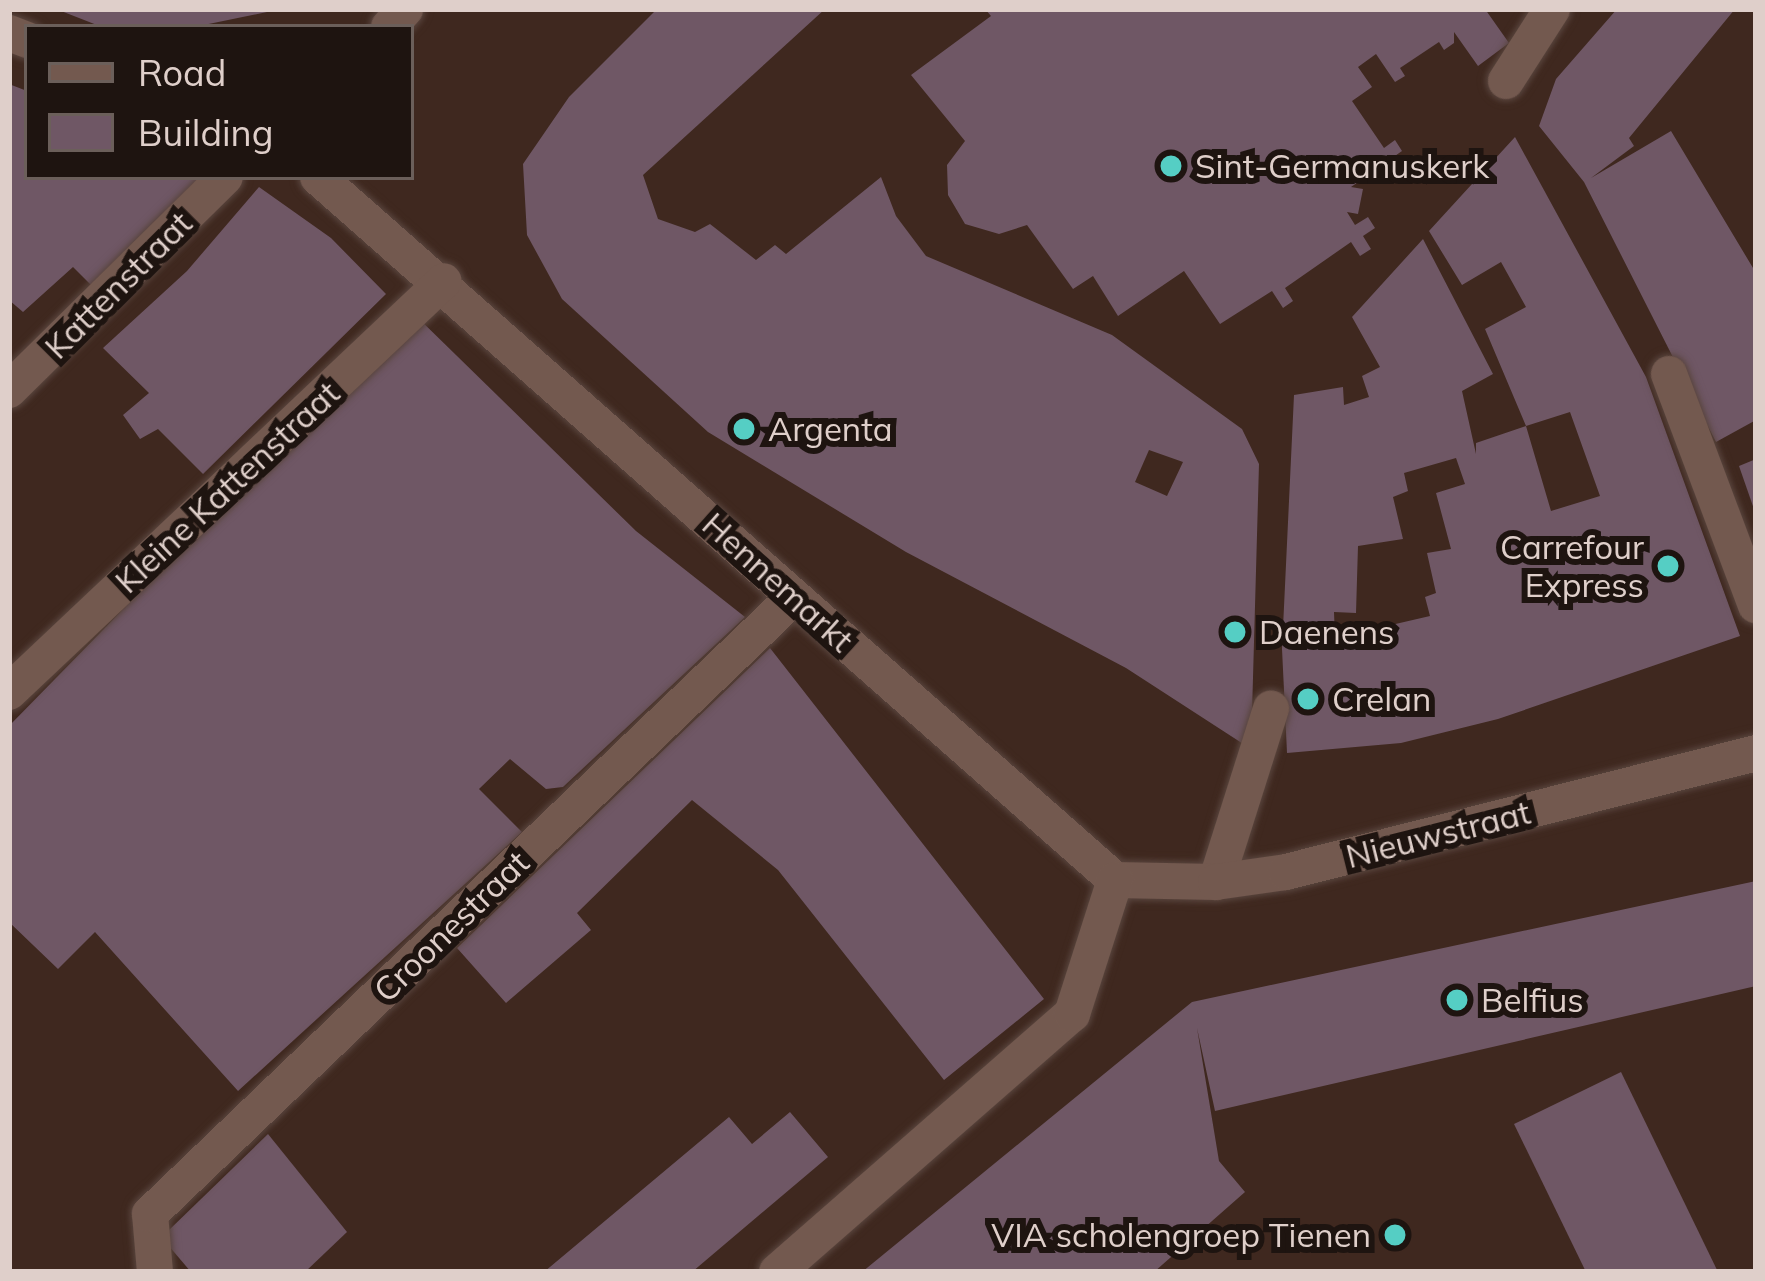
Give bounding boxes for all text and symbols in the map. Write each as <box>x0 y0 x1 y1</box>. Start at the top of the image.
legend <box>24 24 414 180</box>
text: Road <box>138 50 226 95</box>
text: Building <box>138 110 273 155</box>
place label: Sint-Germanuskerk <box>1195 146 1489 186</box>
marker: Sint-Germanuskerk <box>1158 153 1184 179</box>
street label: Kattenstraat <box>36 203 200 367</box>
street label: Kleine Kattenstraat <box>107 373 347 601</box>
place label: Argenta <box>768 409 893 449</box>
marker: Argenta <box>731 416 757 442</box>
street label: Hennemarkt <box>695 504 861 660</box>
place label: Carrefour Express <box>1500 527 1644 605</box>
marker: Carrefour Express <box>1655 553 1681 579</box>
place label: Daenens <box>1259 612 1394 652</box>
marker: Daenens <box>1222 619 1248 645</box>
place label: Crelan <box>1332 679 1431 719</box>
marker: Crelan <box>1295 686 1321 712</box>
street label: Nieuwstraat <box>1342 792 1534 876</box>
street label: Croonestraat <box>365 842 537 1010</box>
place label: Belfius <box>1481 980 1584 1020</box>
marker: Belfius <box>1444 987 1470 1013</box>
place label: VIA scholengroep Tienen <box>991 1215 1371 1255</box>
marker: VIA scholengroep Tienen <box>1382 1222 1408 1248</box>

